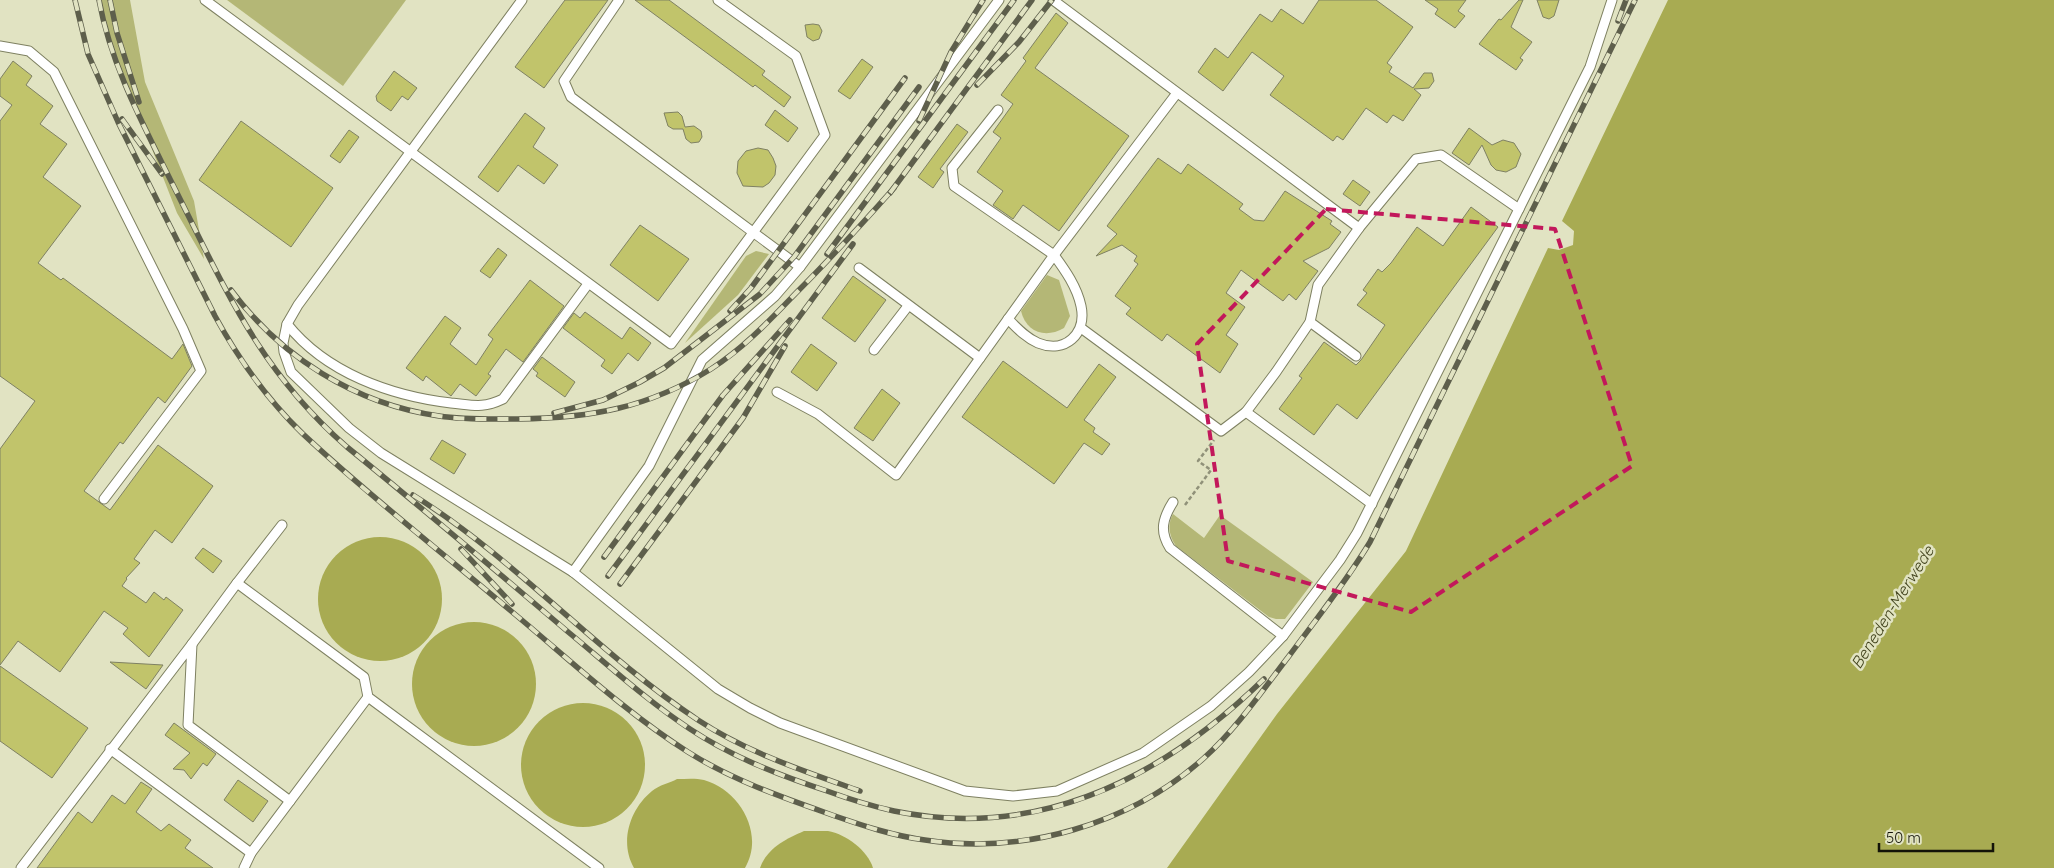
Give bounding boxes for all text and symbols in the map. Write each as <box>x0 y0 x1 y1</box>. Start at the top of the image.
water label: Beneden-Merwede <box>1846 541 1938 672</box>
scale bar <box>1879 820 1993 852</box>
text: 50 m <box>1886 828 1921 847</box>

